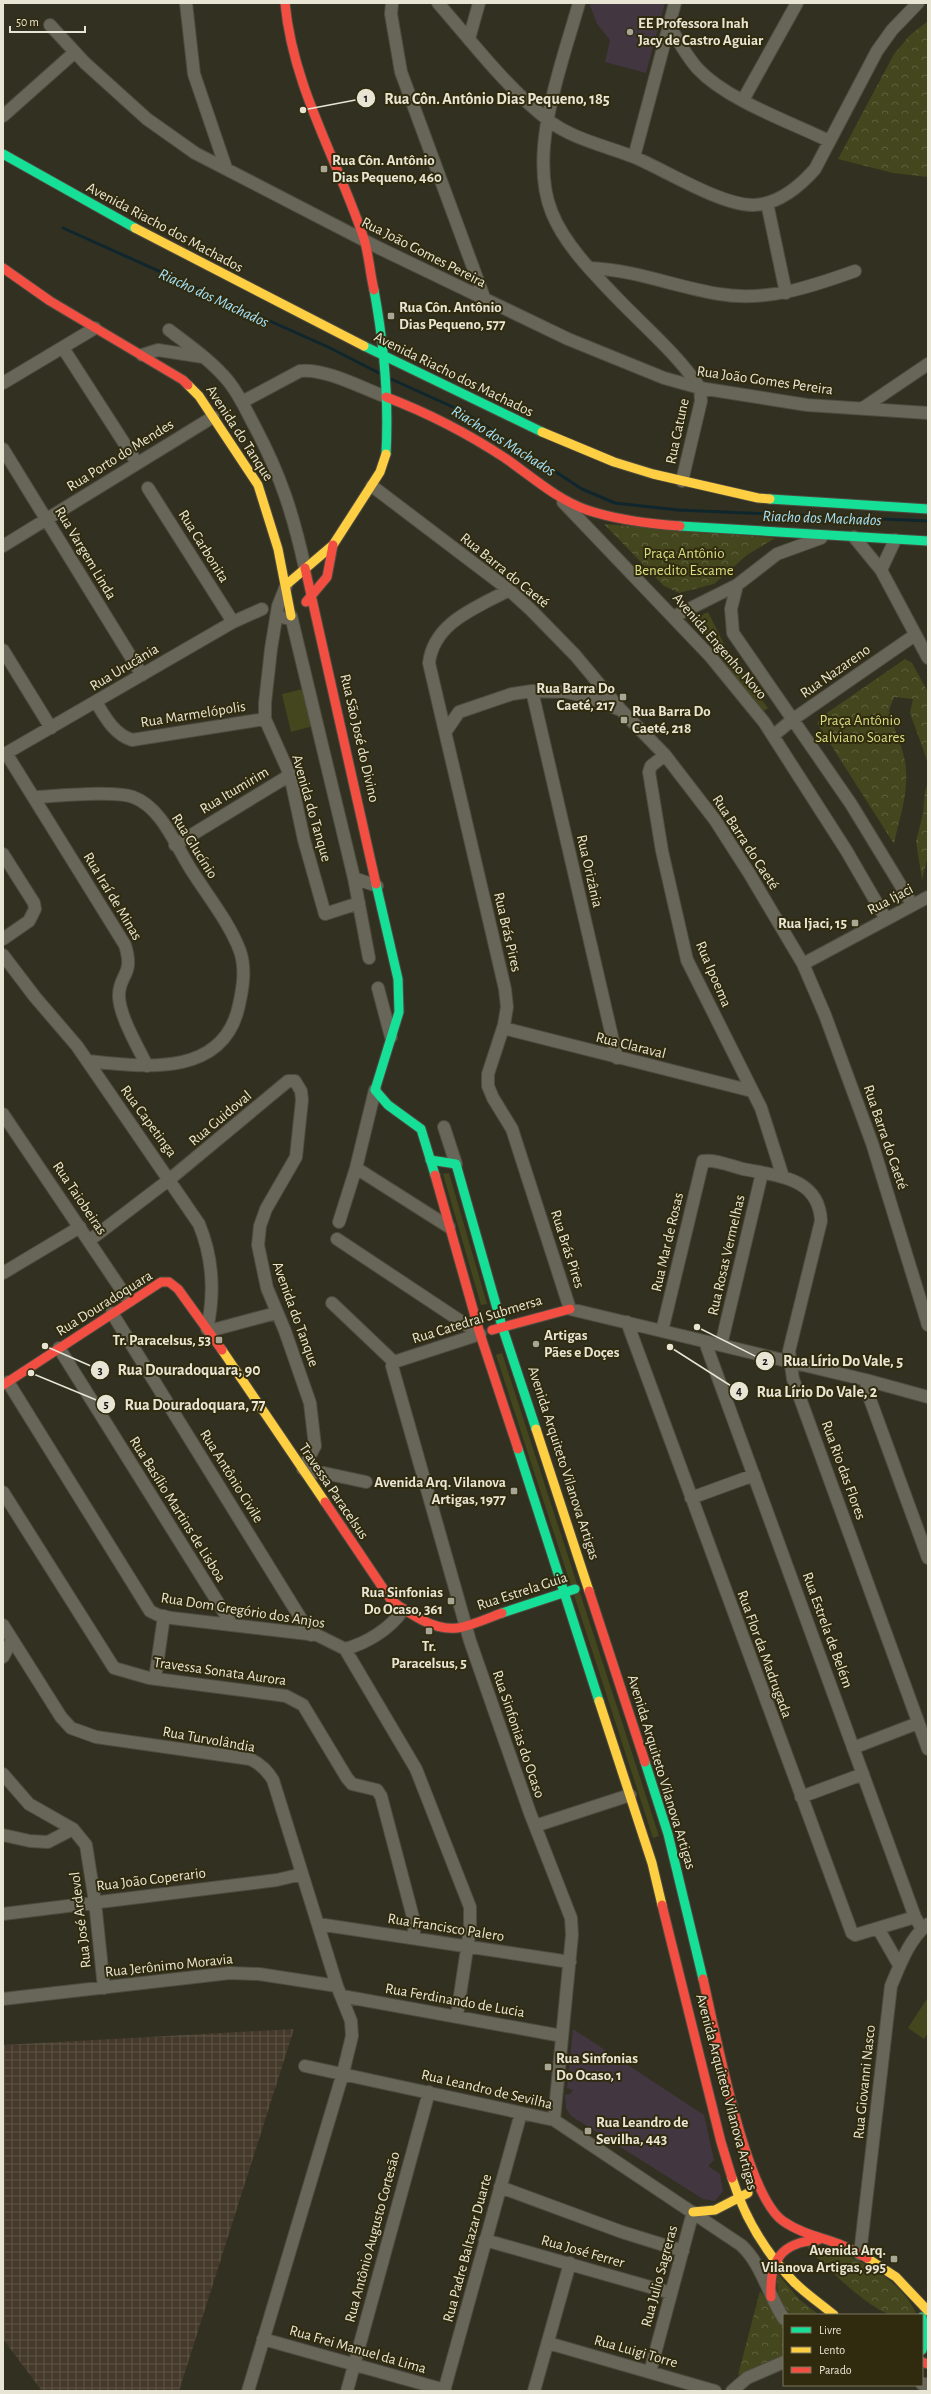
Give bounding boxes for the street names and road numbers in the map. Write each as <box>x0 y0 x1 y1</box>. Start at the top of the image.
street label: Avenida Riacho dos Machados <box>84 180 246 275</box>
street label: Rua João Gomes Pereira <box>359 215 488 290</box>
street label: Avenida Riacho dos Machados <box>372 329 536 420</box>
street label: Rua João Gomes Pereira <box>696 363 834 397</box>
street label: Avenida do Tanque <box>203 383 276 484</box>
street label: Rua Catune <box>663 397 692 465</box>
street label: Rua Porto do Mendes <box>64 417 176 494</box>
street label: Rua Vargem Linda <box>52 504 119 602</box>
street label: Rua Carbonita <box>175 507 232 585</box>
street label: Rua Barra do Caeté <box>457 530 552 611</box>
street label: Avenida Engenho Novo <box>670 590 770 702</box>
street label: Rua Urucânia <box>87 641 161 694</box>
street label: Rua Nazareno <box>797 642 873 701</box>
street label: Rua São José do Divino <box>337 672 382 804</box>
street label: Rua Marmelópolis <box>139 699 247 730</box>
street label: Avenida do Tanque <box>289 753 334 863</box>
street label: Rua Itumirim <box>197 764 271 817</box>
street label: Rua Barra do Caeté <box>709 792 782 892</box>
street label: Rua Glucínio <box>169 811 220 881</box>
street label: Rua Orizânia <box>574 833 605 909</box>
street label: Rua Iraí de Minas <box>81 850 145 943</box>
street label: Rua Ijaci <box>865 881 916 918</box>
street label: Rua Brás Pires <box>491 891 524 973</box>
street label: Rua Ipoema <box>693 939 734 1009</box>
street label: Rua Claraval <box>594 1030 667 1061</box>
street label: Rua Capetinga <box>118 1083 180 1160</box>
street label: Rua Barra do Caeté <box>861 1083 910 1191</box>
street label: Rua Guidoval <box>186 1088 255 1149</box>
street label: Rua Taiobeiras <box>50 1159 110 1238</box>
street label: Rua Mar de Rosas <box>649 1191 686 1293</box>
street label: Rua Rosas Vermelhas <box>705 1193 748 1317</box>
street label: Rua Brás Pires <box>548 1208 587 1290</box>
street label: Avenida do Tanque <box>270 1260 322 1369</box>
street label: Rua Douradoquara <box>54 1268 155 1339</box>
street label: Rua Catedral Submersa <box>410 1292 544 1346</box>
street label: Avenida Arquiteto Vilanova Artigas <box>525 1365 602 1562</box>
street label: Rua Rio das Flores <box>819 1419 868 1522</box>
street label: Rua Antônio Civile <box>197 1427 266 1525</box>
street label: Rua Basílio Martins de Lisboa <box>127 1434 229 1585</box>
street label: Travessa Paracelsus <box>296 1441 371 1542</box>
street label: Rua Estrela Guia <box>475 1570 569 1613</box>
street label: Rua Estrela de Belém <box>800 1570 855 1690</box>
street label: Rua Flor da Madrugada <box>734 1588 795 1720</box>
street label: Rua Dom Gregório dos Anjos <box>160 1590 326 1631</box>
street label: Travessa Sonata Aurora <box>153 1655 287 1688</box>
street label: Rua Sinfonias do Ocaso <box>490 1668 547 1800</box>
street label: Avenida Arquiteto Vilanova Artigas <box>625 1673 698 1871</box>
street label: Rua Turvolândia <box>161 1724 257 1755</box>
street label: Rua João Coperario <box>95 1865 207 1894</box>
street label: Rua José Ardevol <box>67 1871 94 1969</box>
street label: Rua Francisco Palero <box>386 1911 505 1944</box>
street label: Rua Jerônimo Moravia <box>104 1951 234 1980</box>
street label: Rua Ferdinando de Lucia <box>384 1981 526 2020</box>
street label: Avenida Arquiteto Vilanova Artigas <box>693 1992 760 2192</box>
street label: Rua Giovanni Nasco <box>851 2024 878 2140</box>
street label: Rua Leandro de Sevilha <box>420 2067 554 2112</box>
street label: Rua Antônio Augusto Cortesão <box>342 2150 403 2324</box>
street label: Rua Padre Baltazar Duarte <box>440 2172 494 2324</box>
street label: Rua Julio Sagreras <box>639 2224 680 2328</box>
street label: Rua José Ferrer <box>539 2232 626 2271</box>
street label: Rua Frei Manuel da Lima <box>288 2323 428 2376</box>
street label: Rua Luigi Torre <box>592 2332 679 2371</box>

